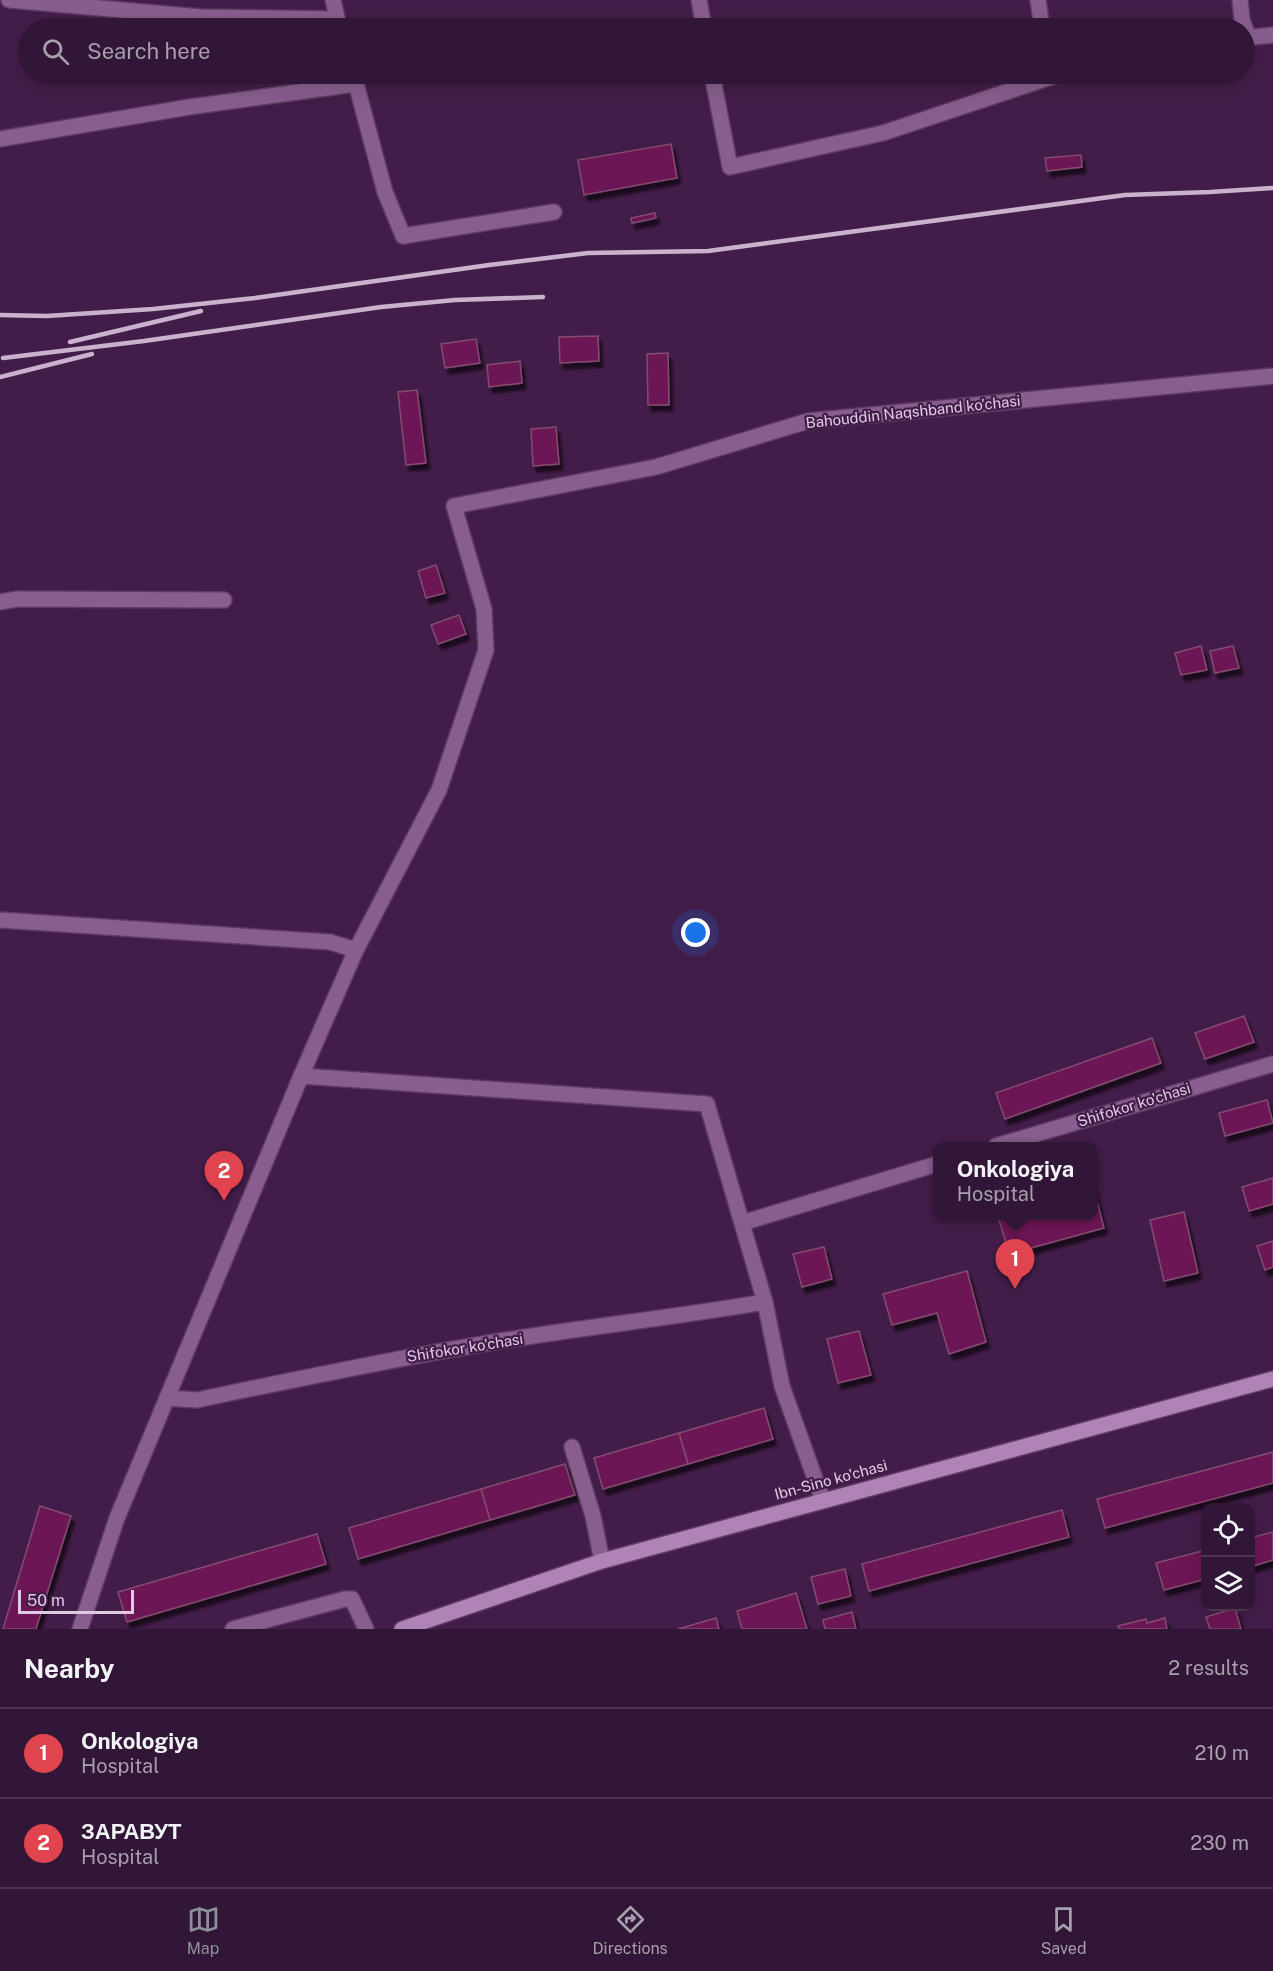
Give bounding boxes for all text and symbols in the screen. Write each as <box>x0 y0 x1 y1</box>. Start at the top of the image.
search box <box>18 18 1255 84</box>
icon: search <box>39 35 72 68</box>
text: Search here <box>87 38 211 64</box>
street label: Bahouddin Naqshband ko'chasi <box>805 392 1021 431</box>
your location <box>681 918 710 947</box>
street label: Shifokor ko'chasi <box>1075 1079 1192 1130</box>
popup <box>933 1142 1098 1220</box>
pin: 2 <box>204 1152 244 1201</box>
text: Onkologiya <box>957 1156 1074 1182</box>
text: Hospital <box>957 1182 1035 1206</box>
pin: 1 <box>996 1240 1034 1289</box>
street label: Shifokor ko'chasi <box>406 1330 524 1365</box>
street label: Ibn-Sino ko'chasi <box>773 1456 889 1503</box>
map controls <box>1201 1503 1255 1611</box>
button: locate <box>1201 1503 1255 1557</box>
button: layers <box>1201 1557 1255 1611</box>
scale bar <box>18 1587 134 1614</box>
text: 50 m <box>27 1591 65 1610</box>
text: Nearby <box>24 1653 114 1684</box>
text: 2 results <box>1168 1656 1249 1680</box>
text: Onkologiya <box>81 1728 199 1754</box>
text: 1 <box>39 1741 48 1765</box>
text: 210 m <box>1195 1741 1249 1765</box>
text: Hospital <box>81 1754 159 1778</box>
text: ЗАРАВУТ <box>81 1818 181 1844</box>
text: 2 <box>37 1831 50 1855</box>
text: 230 m <box>1190 1831 1249 1855</box>
text: Hospital <box>81 1845 159 1869</box>
tab: Map <box>187 1903 220 1958</box>
tab: Directions <box>593 1903 668 1958</box>
tab: Saved <box>1041 1903 1086 1958</box>

